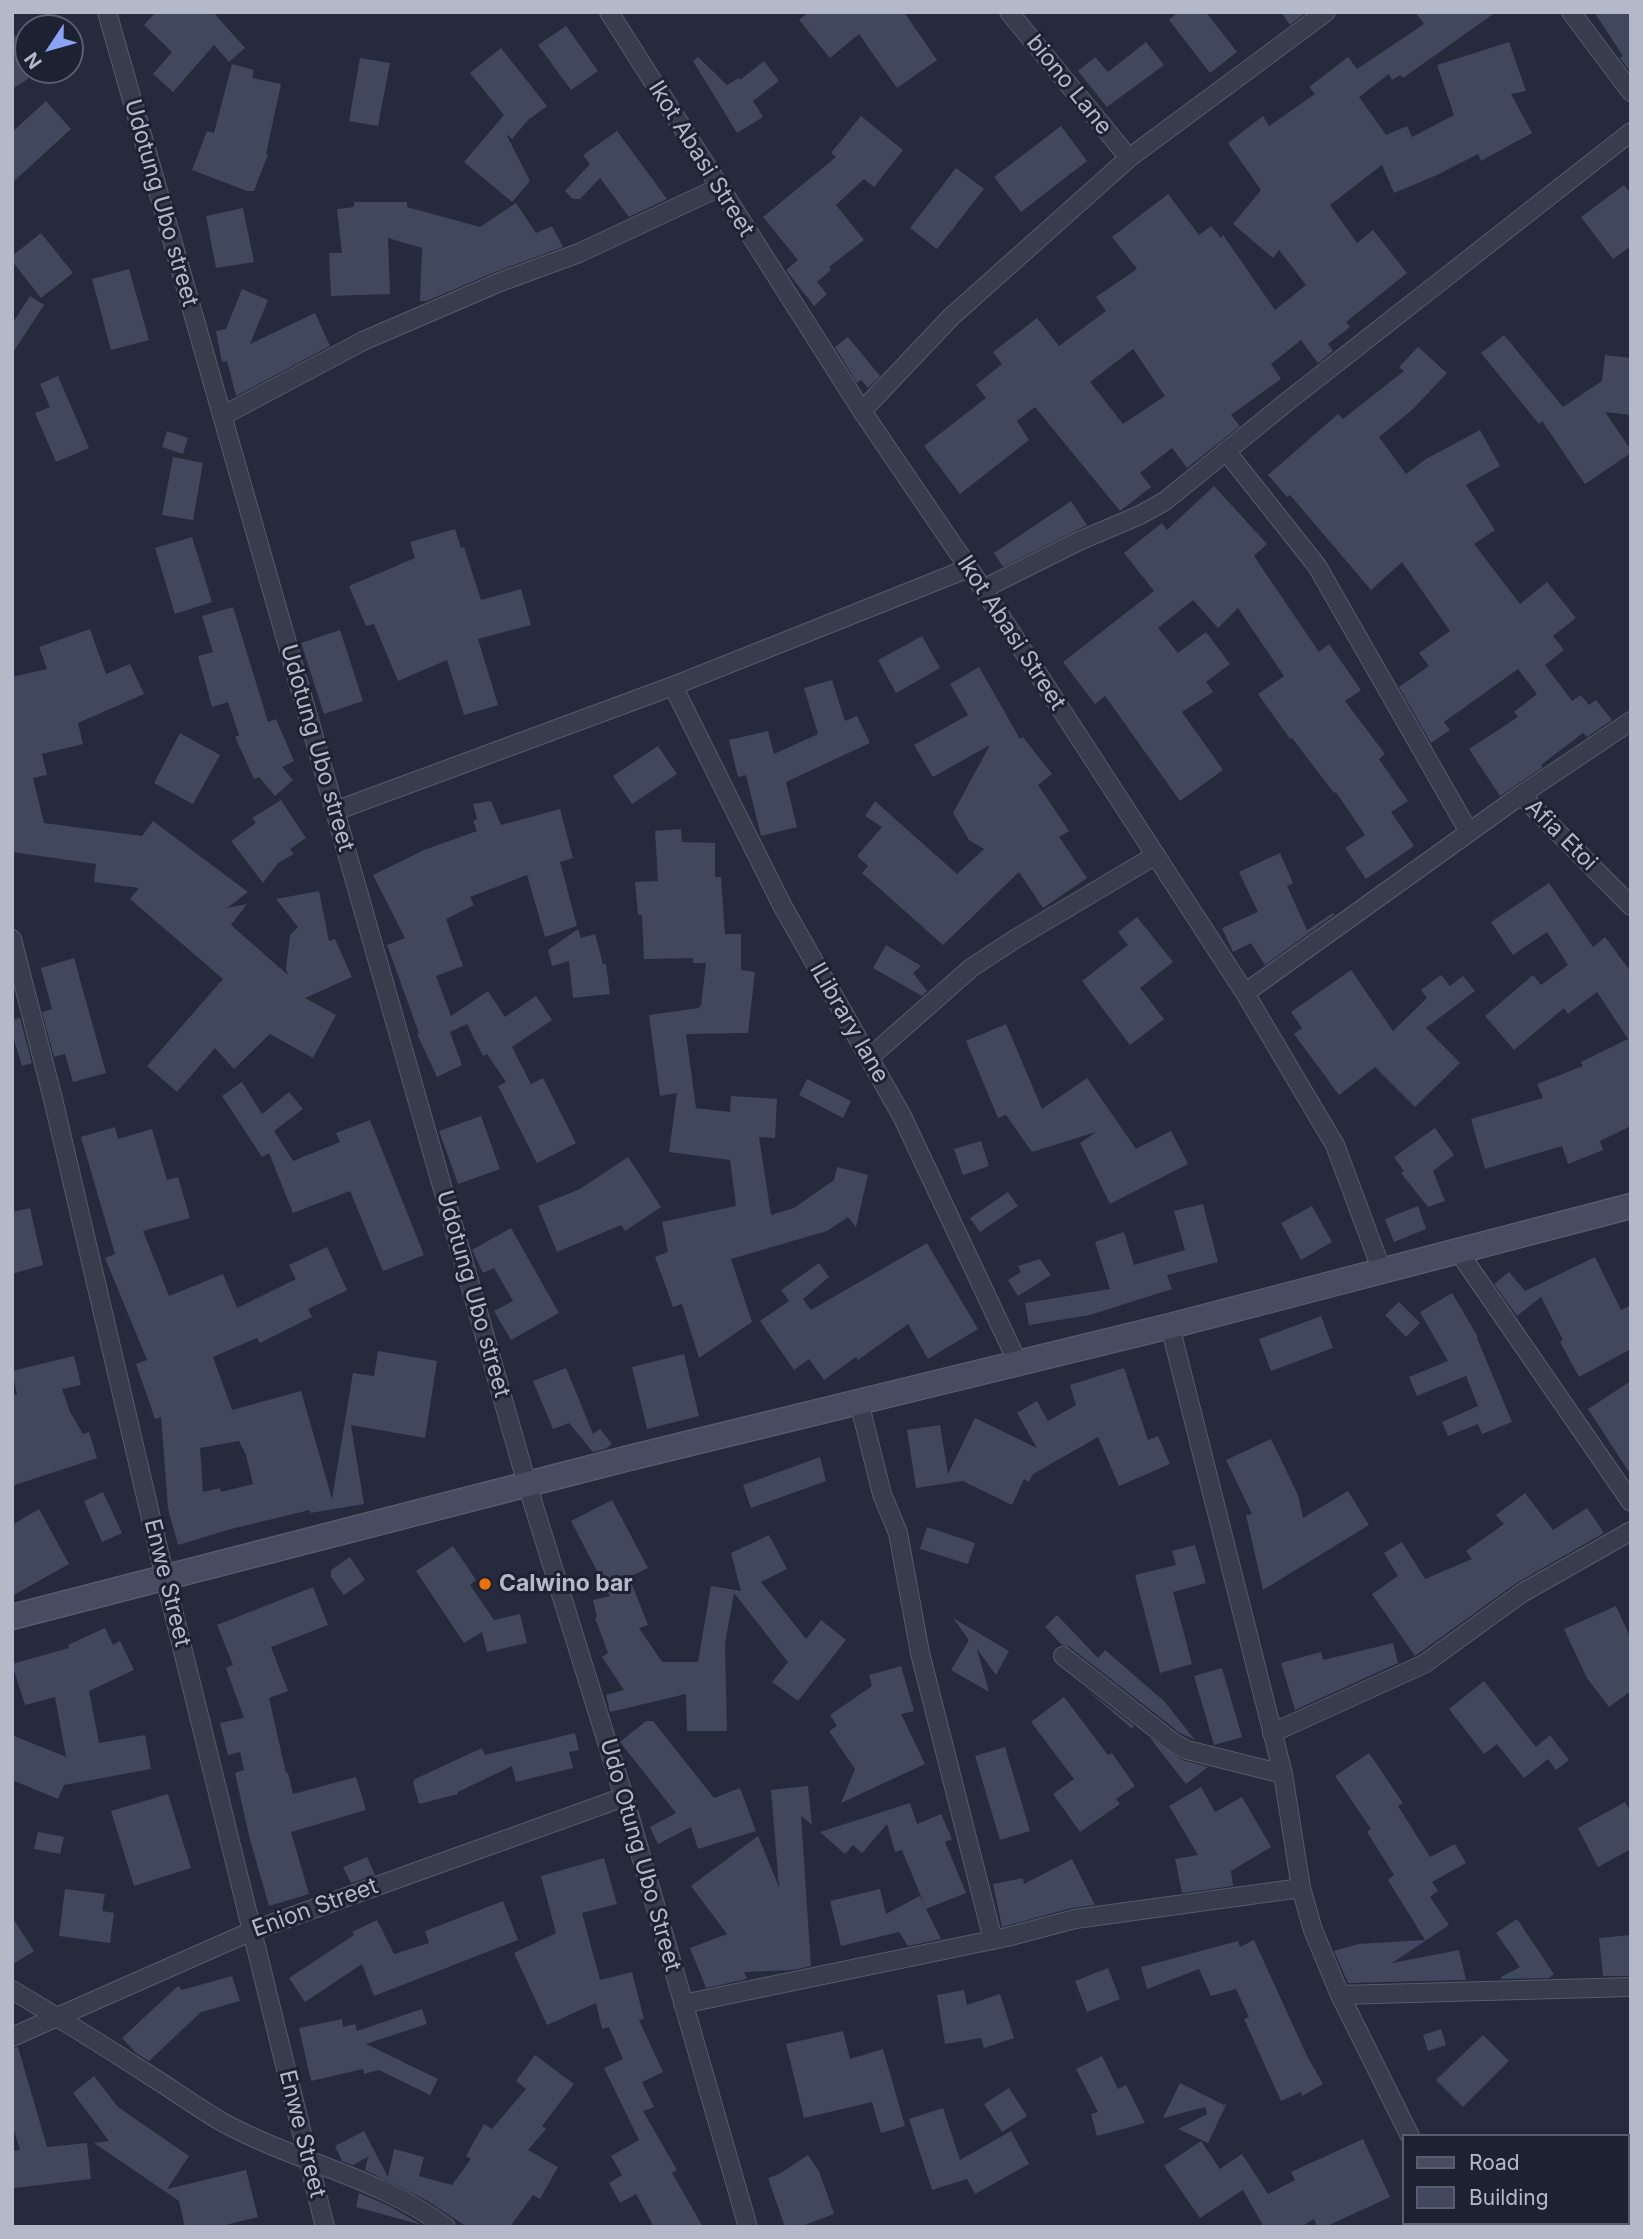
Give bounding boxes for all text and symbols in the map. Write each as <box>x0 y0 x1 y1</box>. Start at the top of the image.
north arrow <box>14 14 84 84</box>
street label: biono Lane <box>1020 30 1118 140</box>
text: N <box>20 48 47 73</box>
street label: Ikot Abasi Street <box>642 76 760 242</box>
street label: Udotung Ubo street <box>118 96 204 310</box>
street label: Ikot Abasi Street <box>951 551 1071 715</box>
street label: Udotung Ubo street <box>274 641 360 855</box>
street label: Afia Etoi <box>1519 793 1603 877</box>
street label: lLibrary lane <box>804 958 894 1088</box>
street label: Udotung Ubo street <box>430 1187 516 1401</box>
street label: Enwe Street <box>138 1516 196 1650</box>
place label: Calwino bar <box>499 1570 633 1598</box>
marker: Calwino bar <box>477 1576 493 1592</box>
street label: Udo Otung Ubo Street <box>594 1736 686 1974</box>
street label: Enion Street <box>248 1873 382 1943</box>
street label: Enwe Street <box>273 2067 331 2201</box>
legend <box>1402 2134 1629 2225</box>
text: Road <box>1469 2150 1520 2175</box>
text: Building <box>1469 2185 1549 2210</box>

